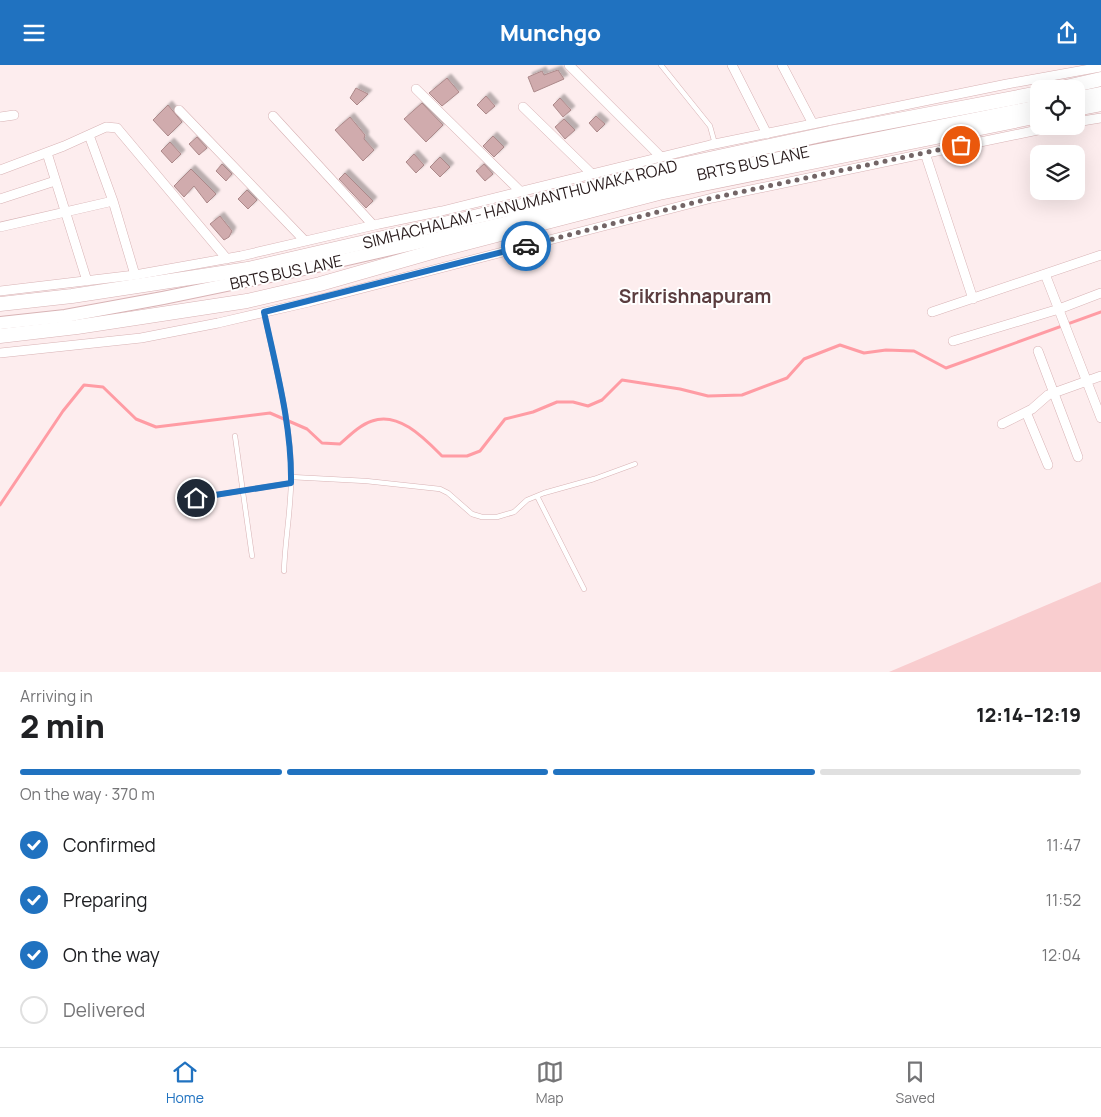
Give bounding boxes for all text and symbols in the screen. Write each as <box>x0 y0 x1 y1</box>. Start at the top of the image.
text: Munchgo <box>500 18 601 48</box>
icon: menu <box>20 19 48 47</box>
icon: share <box>1053 19 1081 47</box>
map controls <box>1030 80 1085 200</box>
button: locate <box>1030 80 1085 135</box>
pin <box>940 124 982 166</box>
icon: bag <box>947 131 975 159</box>
street label: BRTS BUS LANE <box>695 140 811 186</box>
button: layers <box>1030 145 1085 200</box>
street label: SIMHACHALAM - HANUMANTHUWAKA ROAD <box>360 154 680 254</box>
courier <box>501 221 551 271</box>
icon: car <box>512 232 540 260</box>
street label: BRTS BUS LANE <box>228 249 344 295</box>
district label: Srikrishnapuram <box>619 283 771 309</box>
pin <box>175 477 217 519</box>
icon: home <box>182 484 210 512</box>
text: Arriving in <box>20 685 93 707</box>
text: 12:14–12:19 <box>976 702 1081 728</box>
text: 2 min <box>20 704 105 748</box>
text: On the way · 370 m <box>20 783 155 805</box>
icon: check <box>20 831 48 859</box>
text: Confirmed <box>63 832 156 858</box>
text: 11:47 <box>1046 834 1081 856</box>
icon: check <box>20 886 48 914</box>
text: Preparing <box>63 887 148 913</box>
text: 11:52 <box>1046 889 1081 911</box>
icon: check <box>20 941 48 969</box>
text: On the way <box>63 942 160 968</box>
text: 12:04 <box>1042 944 1081 966</box>
text: Delivered <box>63 997 145 1023</box>
tab: Home <box>166 1058 204 1107</box>
tab: Map <box>536 1058 564 1107</box>
tab: Saved <box>896 1058 935 1107</box>

